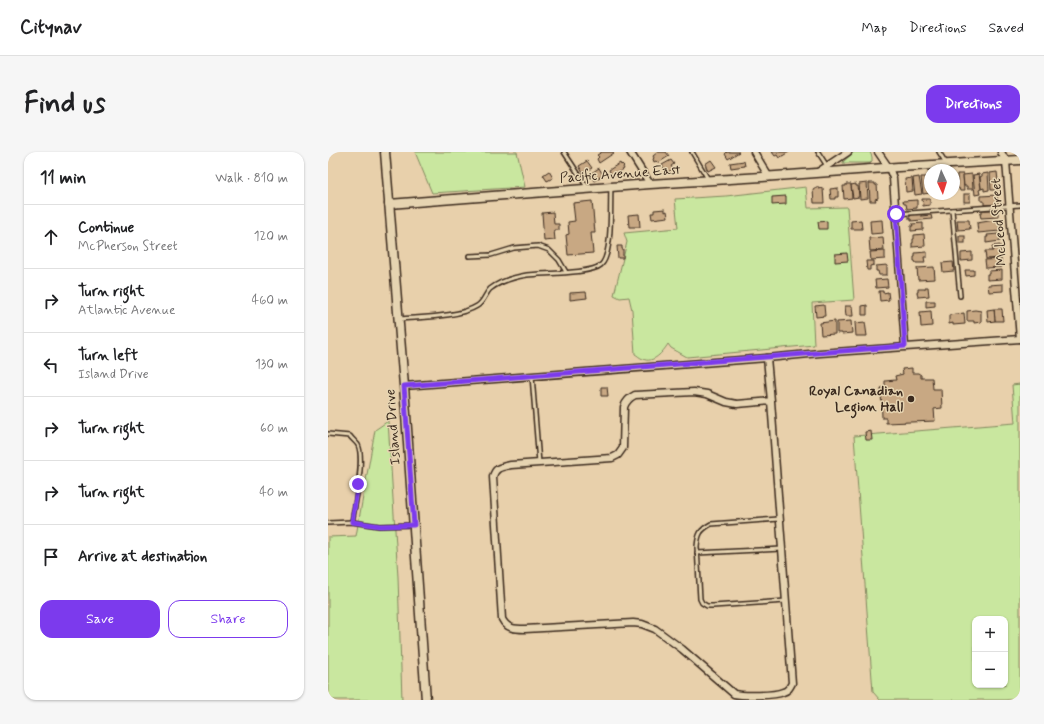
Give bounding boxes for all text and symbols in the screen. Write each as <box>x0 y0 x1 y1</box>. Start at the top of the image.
text: Citynav <box>20 15 82 40</box>
text: Map <box>861 19 887 37</box>
text: Directions <box>909 19 967 37</box>
text: Saved <box>989 19 1024 37</box>
button: Directions <box>926 85 1020 123</box>
text: Find us <box>24 86 105 123</box>
street label: Pacific Avenue East <box>559 161 681 187</box>
north arrow <box>924 164 960 200</box>
text: 11 min <box>40 167 86 189</box>
text: Walk · 810 m <box>215 170 288 187</box>
street label: McLeod Street <box>987 178 1011 266</box>
route start <box>887 205 905 223</box>
text: Continue <box>78 218 134 238</box>
icon: ahead <box>40 226 62 248</box>
text: 120 m <box>254 228 288 245</box>
text: McPherson Street <box>78 238 178 255</box>
text: Turn right <box>78 282 145 302</box>
icon: right <box>40 290 62 312</box>
text: 460 m <box>252 292 288 309</box>
text: Atlantic Avenue <box>78 302 175 319</box>
text: Turn left <box>78 346 138 366</box>
icon: left <box>40 354 62 376</box>
text: 130 m <box>255 356 288 373</box>
text: Island Drive <box>78 366 149 383</box>
place label: Royal Canadian Legion Hall <box>809 382 903 419</box>
street label: Island Drive <box>381 388 405 466</box>
marker: Royal Canadian Legion Hall <box>906 394 916 404</box>
icon: right <box>40 418 62 440</box>
text: Turn right <box>78 419 145 439</box>
text: 60 m <box>260 420 288 437</box>
route end <box>349 475 367 493</box>
icon: right <box>40 482 62 504</box>
text: Turn right <box>78 483 145 503</box>
text: 40 m <box>259 484 288 501</box>
icon: arrive <box>40 546 62 568</box>
text: Arrive at destination <box>78 547 207 567</box>
button: Save <box>40 600 160 638</box>
button: Share <box>168 600 288 638</box>
map controls <box>972 616 1008 688</box>
button: + <box>972 616 1008 652</box>
button: − <box>972 652 1008 688</box>

